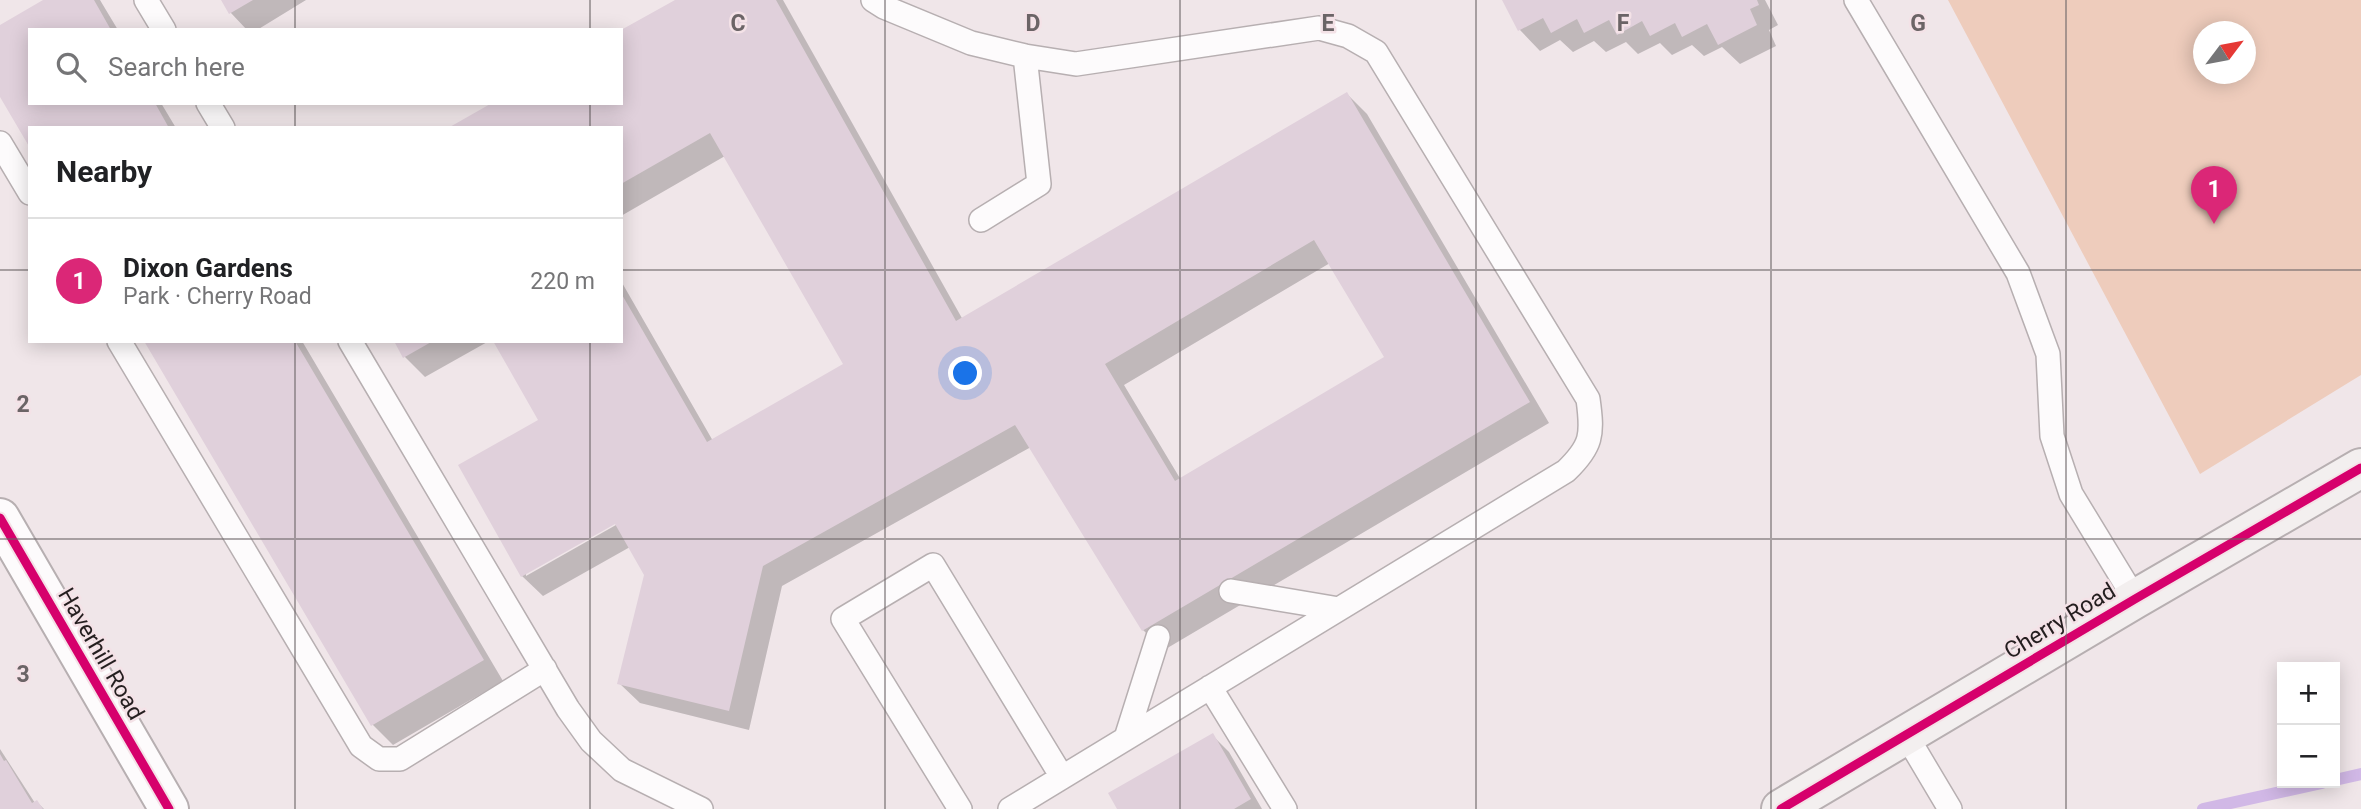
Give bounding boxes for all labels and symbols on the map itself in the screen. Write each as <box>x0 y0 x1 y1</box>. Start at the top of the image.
text: C <box>730 10 746 37</box>
text: D <box>1026 10 1040 37</box>
text: E <box>1322 10 1335 37</box>
text: F <box>1617 10 1630 37</box>
text: G <box>1910 10 1926 37</box>
north arrow <box>2193 21 2256 84</box>
pin: 1 <box>2191 166 2237 224</box>
your location <box>948 356 982 390</box>
text: 2 <box>16 391 30 418</box>
street label: Cherry Road <box>1999 577 2121 665</box>
street label: Haverhill Road <box>52 583 150 725</box>
text: 3 <box>16 661 30 688</box>

